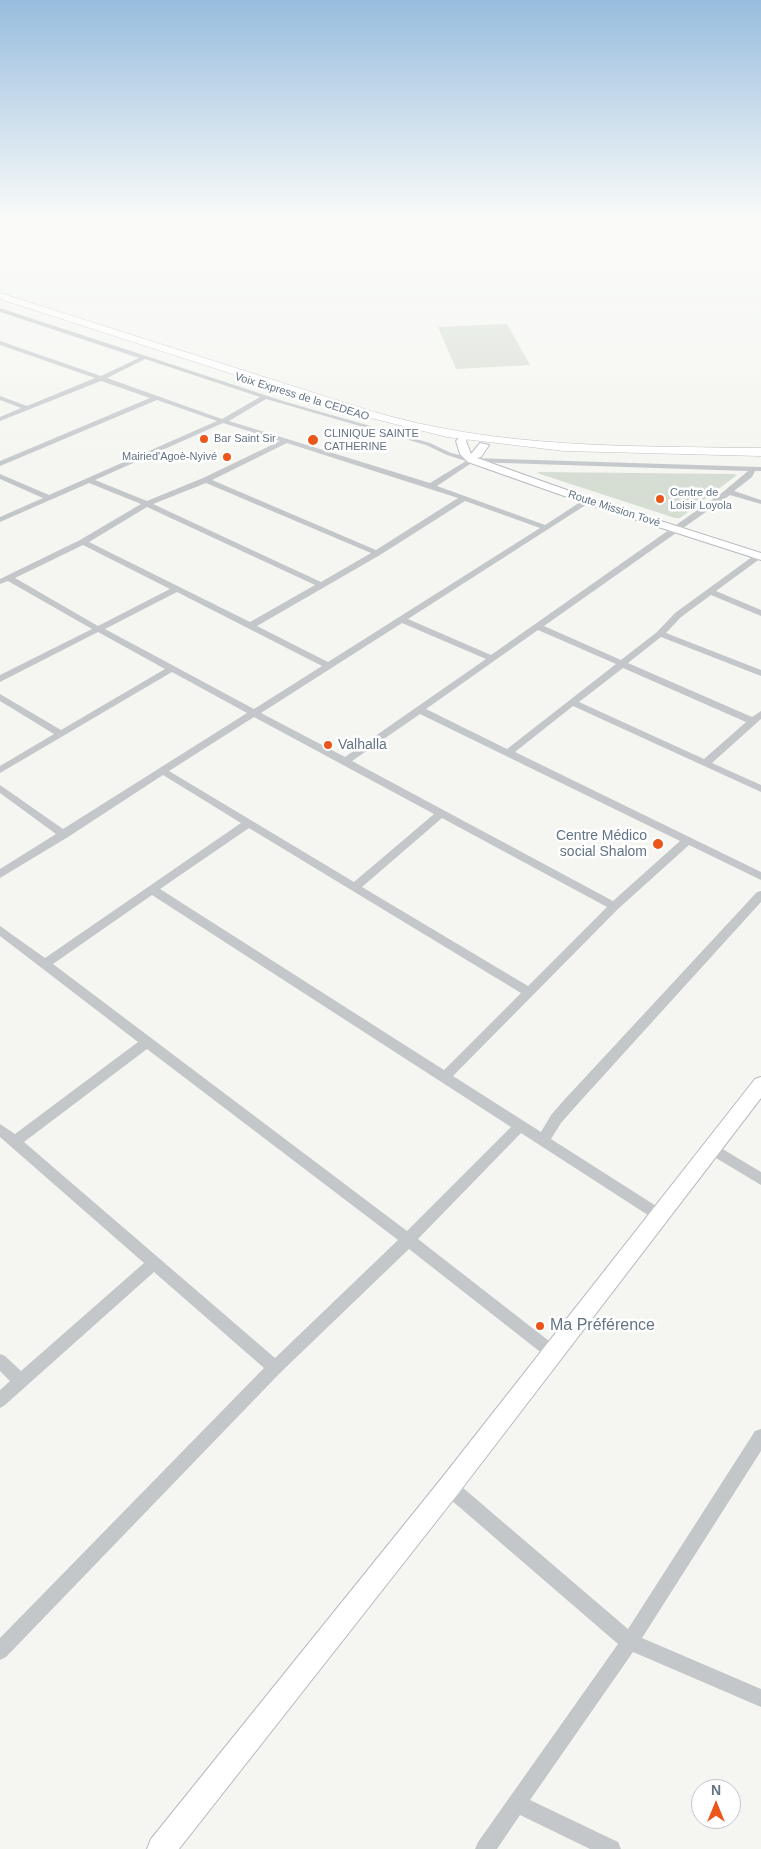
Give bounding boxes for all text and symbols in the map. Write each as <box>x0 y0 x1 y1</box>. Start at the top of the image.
street label: Voix Express de la CEDEAO <box>233 370 371 424</box>
place label: CLINIQUE SAINTE CATHERINE <box>324 427 419 453</box>
place label: Bar Saint Sir <box>214 432 276 446</box>
marker: Bar Saint Sir <box>198 433 210 445</box>
marker: CLINIQUE SAINTE CATHERINE <box>306 433 320 447</box>
place label: Mairied'Agoè-Nyivé <box>122 450 217 464</box>
marker: Mairied'Agoè-Nyivé <box>221 451 233 463</box>
place label: Centre de Loisir Loyola <box>670 486 732 512</box>
street label: Route Mission Tové <box>566 488 662 530</box>
marker: Centre de Loisir Loyola <box>654 493 666 505</box>
place label: Valhalla <box>338 737 387 753</box>
marker: Valhalla <box>322 739 334 751</box>
place label: Centre Médico social Shalom <box>556 828 647 860</box>
marker: Centre Médico social Shalom <box>651 837 665 851</box>
place label: Ma Préférence <box>550 1316 655 1336</box>
marker: Ma Préférence <box>534 1320 546 1332</box>
north arrow <box>691 1779 741 1829</box>
text: N <box>711 1782 721 1798</box>

